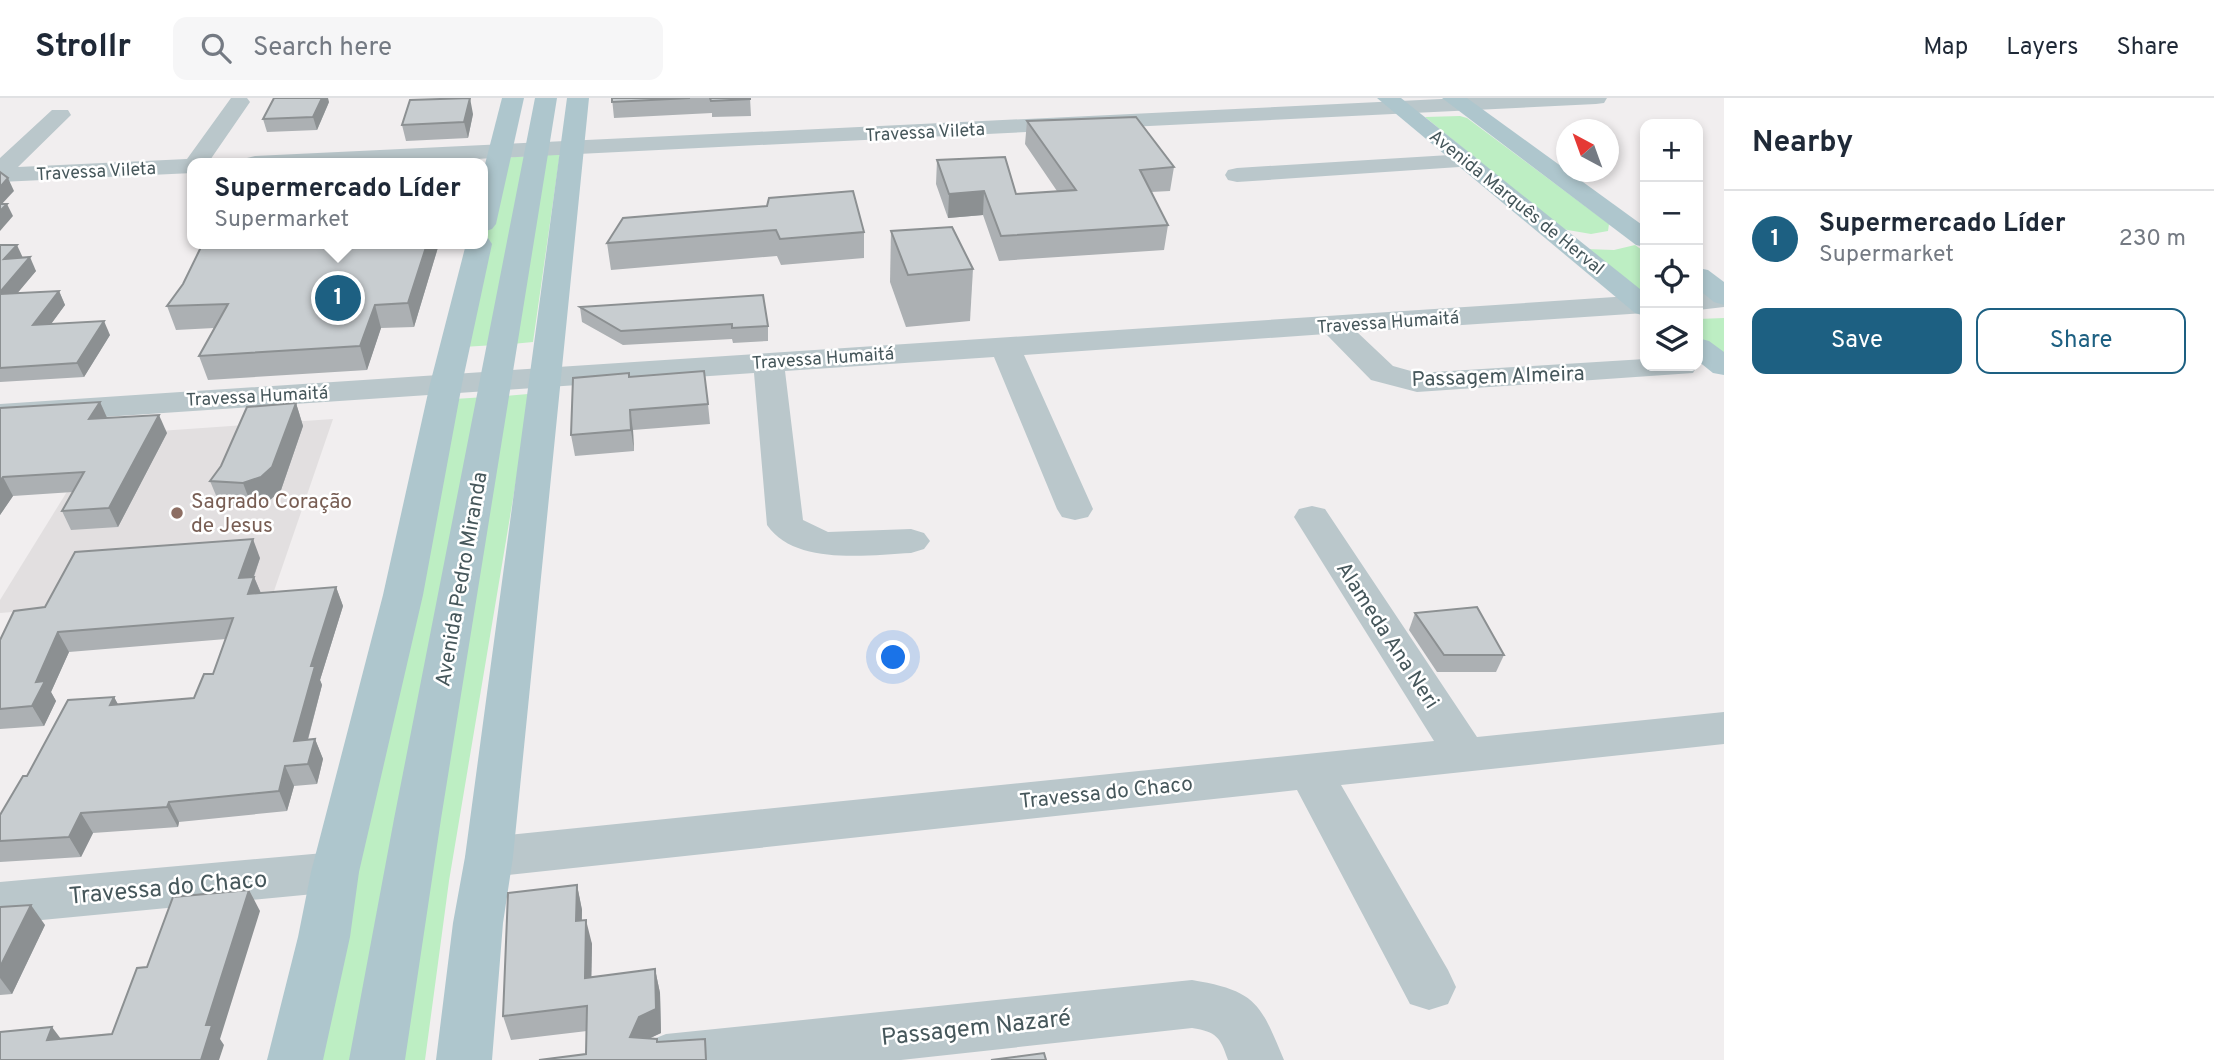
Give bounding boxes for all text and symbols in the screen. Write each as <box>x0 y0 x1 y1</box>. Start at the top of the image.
search box <box>173 17 663 80</box>
text: Strollr <box>35 27 131 69</box>
icon: search <box>197 29 235 67</box>
text: Search here <box>253 32 392 65</box>
text: Map <box>1923 33 1968 63</box>
text: Layers <box>2006 33 2078 63</box>
text: Share <box>2116 33 2179 63</box>
street label: Travessa Vileta <box>865 119 986 148</box>
north arrow <box>1556 119 1619 182</box>
map controls <box>1640 119 1703 371</box>
button: + <box>1640 119 1703 182</box>
street label: Avenida Marquês de Herval <box>1424 125 1608 281</box>
text: Nearby <box>1752 125 1853 162</box>
street label: Travessa Vileta <box>36 158 157 187</box>
popup <box>187 158 488 249</box>
text: Supermercado Líder <box>214 173 461 206</box>
button: − <box>1640 182 1703 245</box>
text: Supermarket <box>214 206 349 235</box>
text: Supermercado Líder <box>1819 208 2066 241</box>
text: 1 <box>1770 225 1780 254</box>
text: 230 m <box>2119 225 2186 254</box>
text: Supermarket <box>1819 241 1954 270</box>
button: locate <box>1640 245 1703 308</box>
pin: 1 <box>315 272 361 324</box>
street label: Travessa Humaitá <box>1316 307 1460 340</box>
button: layers <box>1640 308 1703 371</box>
button: Save <box>1752 308 1962 374</box>
button: Share <box>1976 308 2186 374</box>
street label: Travessa Humaitá <box>751 343 895 376</box>
street label: Passagem Almeira <box>1411 361 1585 394</box>
street label: Travessa Humaitá <box>185 382 329 413</box>
street label: Avenida Pedro Miranda <box>430 470 495 689</box>
place label: Sagrado Coração de Jesus <box>191 489 352 540</box>
marker: Sagrado Coração de Jesus <box>169 505 185 521</box>
street label: Alameda Ana Neri <box>1329 557 1444 714</box>
your location <box>876 640 910 674</box>
street label: Travessa do Chaco <box>1018 771 1194 816</box>
street label: Travessa do Chaco <box>68 865 269 913</box>
street label: Passagem Nazaré <box>880 1004 1073 1054</box>

